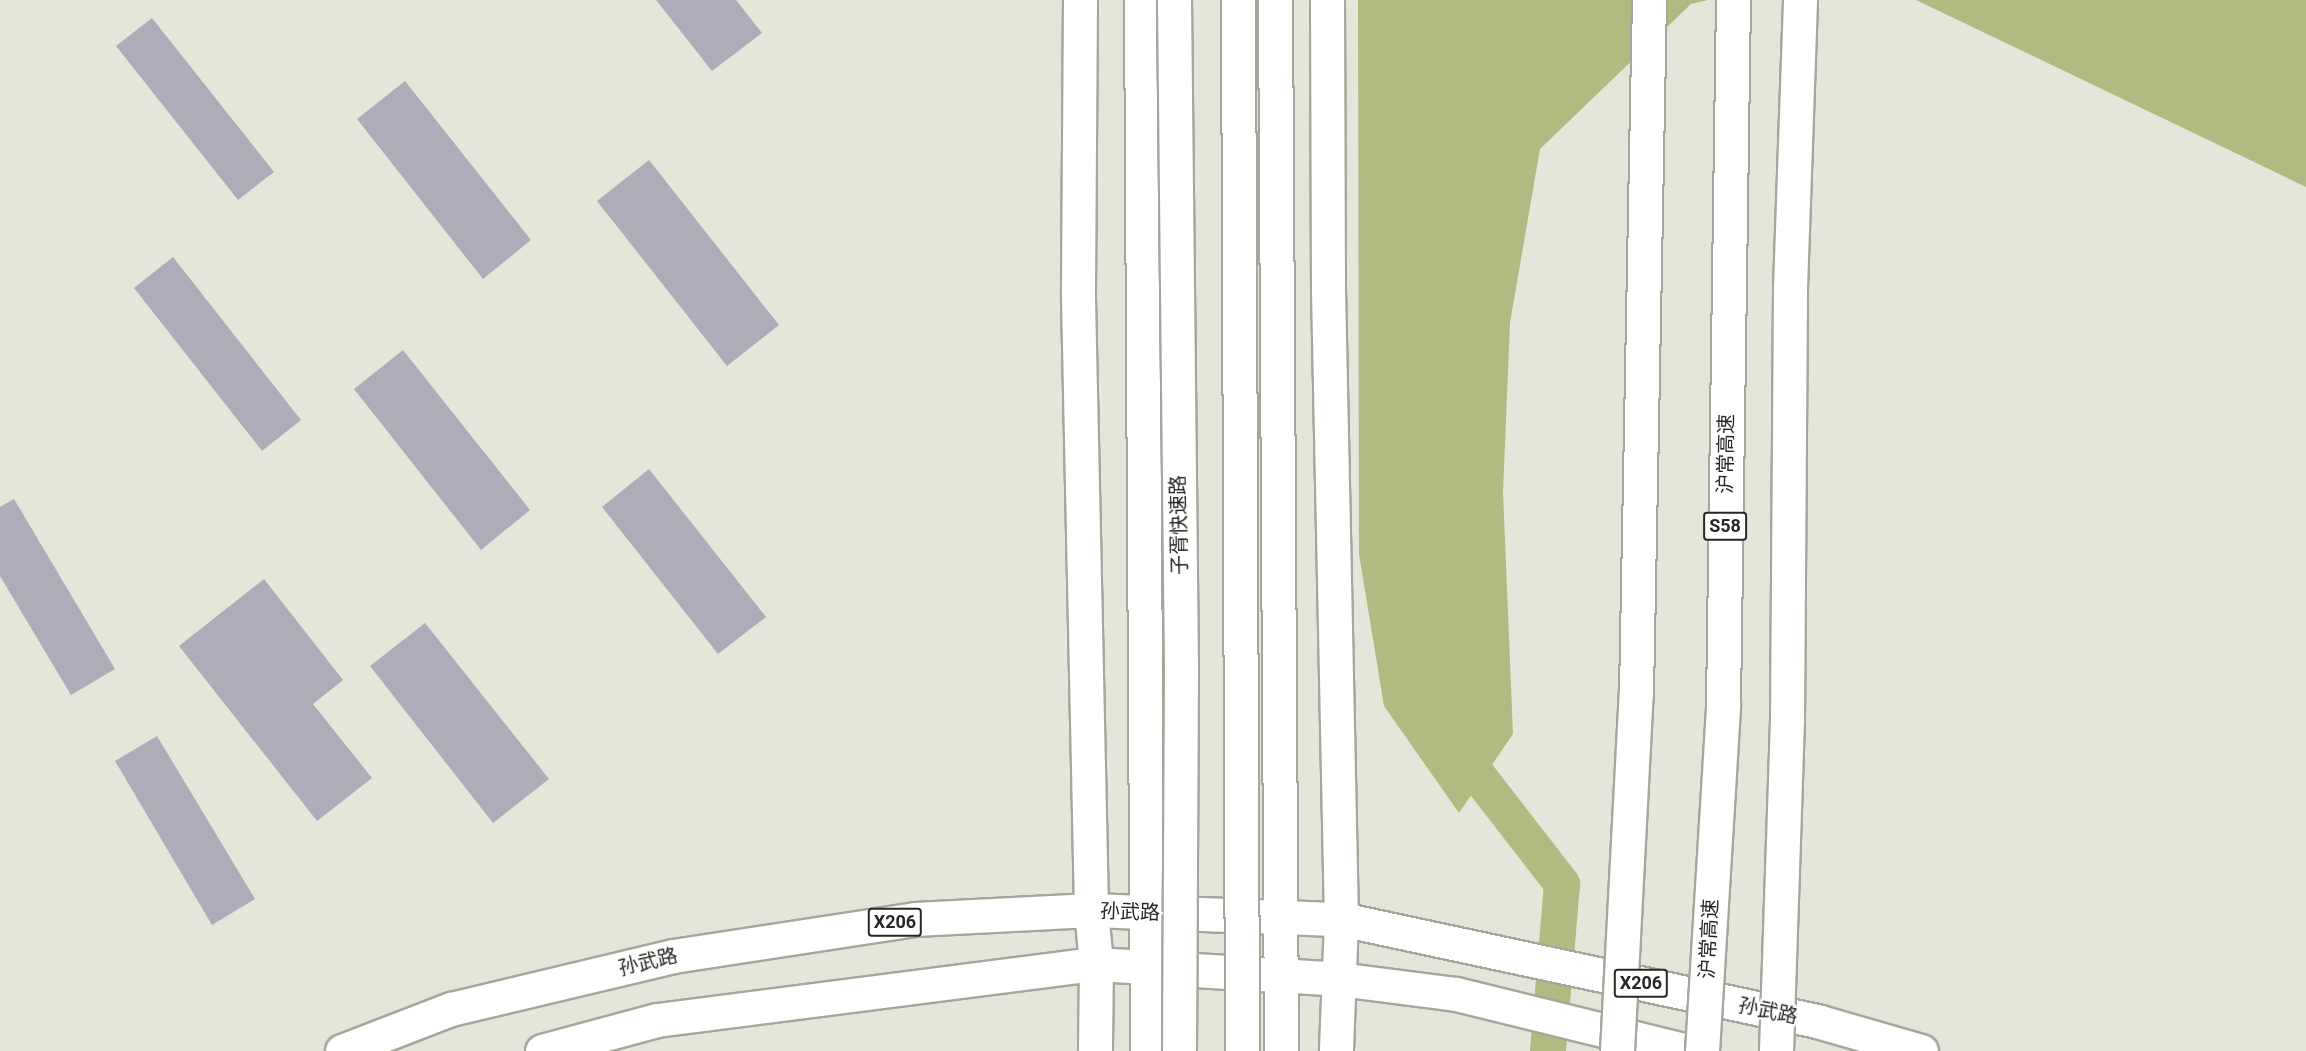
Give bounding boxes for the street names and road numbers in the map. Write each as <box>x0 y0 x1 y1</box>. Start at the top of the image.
street label: 沪常高速 <box>1713 414 1739 494</box>
street label: 子胥快速路 <box>1166 475 1192 575</box>
road number: S58 <box>1702 511 1748 541</box>
street label: 沪常高速 <box>1695 898 1723 980</box>
street label: 孙武路 <box>1100 899 1160 925</box>
road number: X206 <box>866 907 924 937</box>
street label: 孙武路 <box>616 944 680 980</box>
road number: X206 <box>1612 968 1670 998</box>
street label: 孙武路 <box>1736 993 1800 1029</box>

